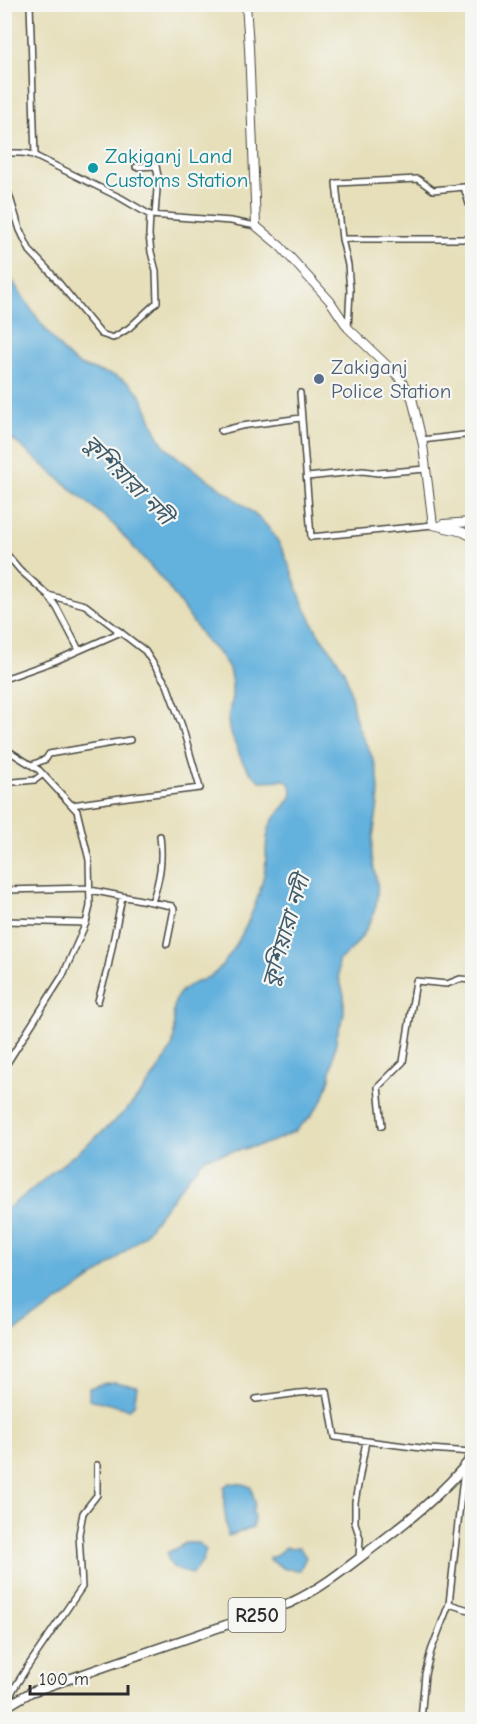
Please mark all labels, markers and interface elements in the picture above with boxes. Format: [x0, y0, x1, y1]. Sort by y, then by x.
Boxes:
place label: Zakiganj Land Customs Station [105, 144, 248, 192]
marker: Zakiganj Land Customs Station [86, 161, 100, 175]
place label: Zakiganj Police Station [331, 355, 451, 403]
marker: Zakiganj Police Station [312, 372, 326, 386]
water label: কুশিয়ারা নদী [78, 430, 181, 533]
water label: কুশিয়ারা নদী [257, 868, 317, 990]
road number: R250 [228, 1598, 286, 1632]
scale bar [30, 1658, 128, 1696]
text: 100 m [39, 1669, 89, 1690]

